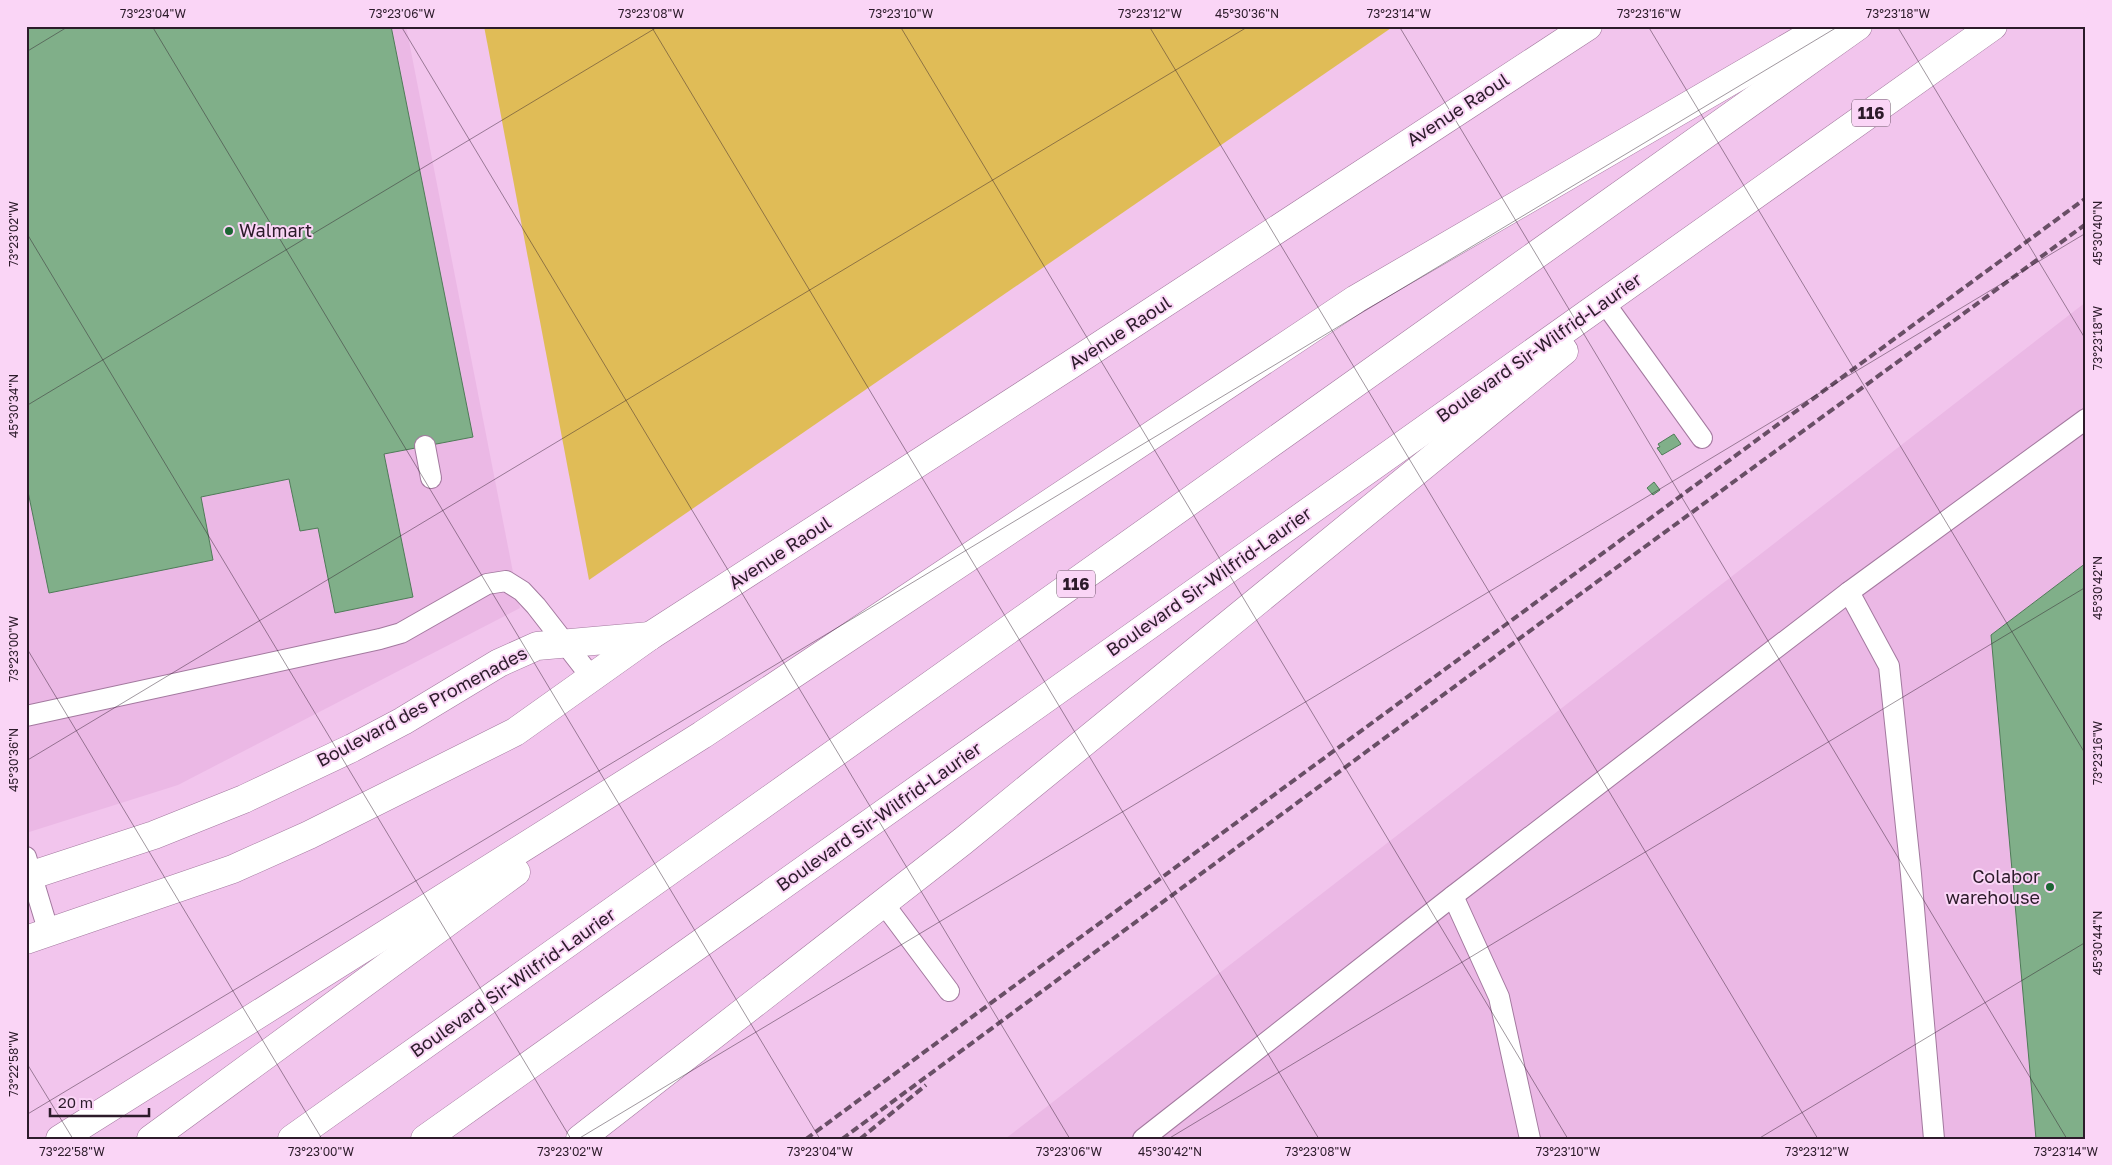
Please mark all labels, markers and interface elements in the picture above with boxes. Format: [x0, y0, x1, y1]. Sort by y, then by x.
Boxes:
text: 73°23'04"W [120, 6, 186, 21]
text: 73°23'06"W [369, 6, 435, 21]
text: 73°23'08"W [618, 6, 684, 21]
text: 73°23'10"W [869, 6, 934, 21]
text: 73°23'12"W [1118, 6, 1182, 21]
text: 45°30'36"N [1215, 6, 1279, 21]
text: 73°23'14"W [1367, 6, 1432, 21]
text: 73°23'16"W [1617, 6, 1682, 21]
text: 73°23'18"W [1866, 6, 1931, 21]
street label: Avenue Raoul [1402, 68, 1513, 150]
road number: 116 [1852, 100, 1890, 126]
text: 73°23'02"W [6, 201, 21, 267]
text: 45°30'40"N [2090, 201, 2105, 265]
place label: Walmart [239, 219, 312, 241]
marker: Walmart [223, 225, 235, 237]
street label: Boulevard Sir-Wilfrid-Laurier [1432, 268, 1645, 427]
street label: Avenue Raoul [1064, 291, 1175, 373]
text: 73°23'18"W [2090, 305, 2105, 370]
text: 45°30'34"N [6, 374, 21, 438]
street label: Boulevard Sir-Wilfrid-Laurier [1102, 502, 1315, 661]
street label: Avenue Raoul [724, 511, 835, 593]
text: 45°30'42"N [2090, 556, 2105, 620]
road number: 116 [1057, 570, 1095, 598]
text: 73°23'00"W [6, 616, 21, 682]
street label: Boulevard des Promenades [313, 641, 531, 771]
text: 73°23'16"W [2090, 720, 2105, 785]
text: 45°30'36"N [6, 728, 21, 792]
street label: Boulevard Sir-Wilfrid-Laurier [772, 737, 985, 896]
place label: Colabor warehouse [1946, 865, 2040, 908]
marker: Colabor warehouse [2044, 881, 2056, 893]
street label: Boulevard Sir-Wilfrid-Laurier [406, 903, 619, 1062]
text: 45°30'44"N [2090, 911, 2105, 975]
text: 73°22'58"W [6, 1031, 21, 1097]
scale bar [50, 1085, 149, 1117]
text: 20 m [58, 1093, 93, 1111]
text: 73°22'58"W [39, 1144, 105, 1159]
text: 73°23'00"W [288, 1144, 354, 1159]
text: 73°23'02"W [537, 1144, 603, 1159]
text: 73°23'04"W [787, 1144, 853, 1159]
text: 73°23'06"W [1036, 1144, 1102, 1159]
text: 45°30'42"N [1138, 1144, 1202, 1159]
text: 73°23'08"W [1285, 1144, 1351, 1159]
text: 73°23'10"W [1536, 1144, 1601, 1159]
text: 73°23'12"W [1785, 1144, 1849, 1159]
text: 73°23'14"W [2034, 1144, 2099, 1159]

